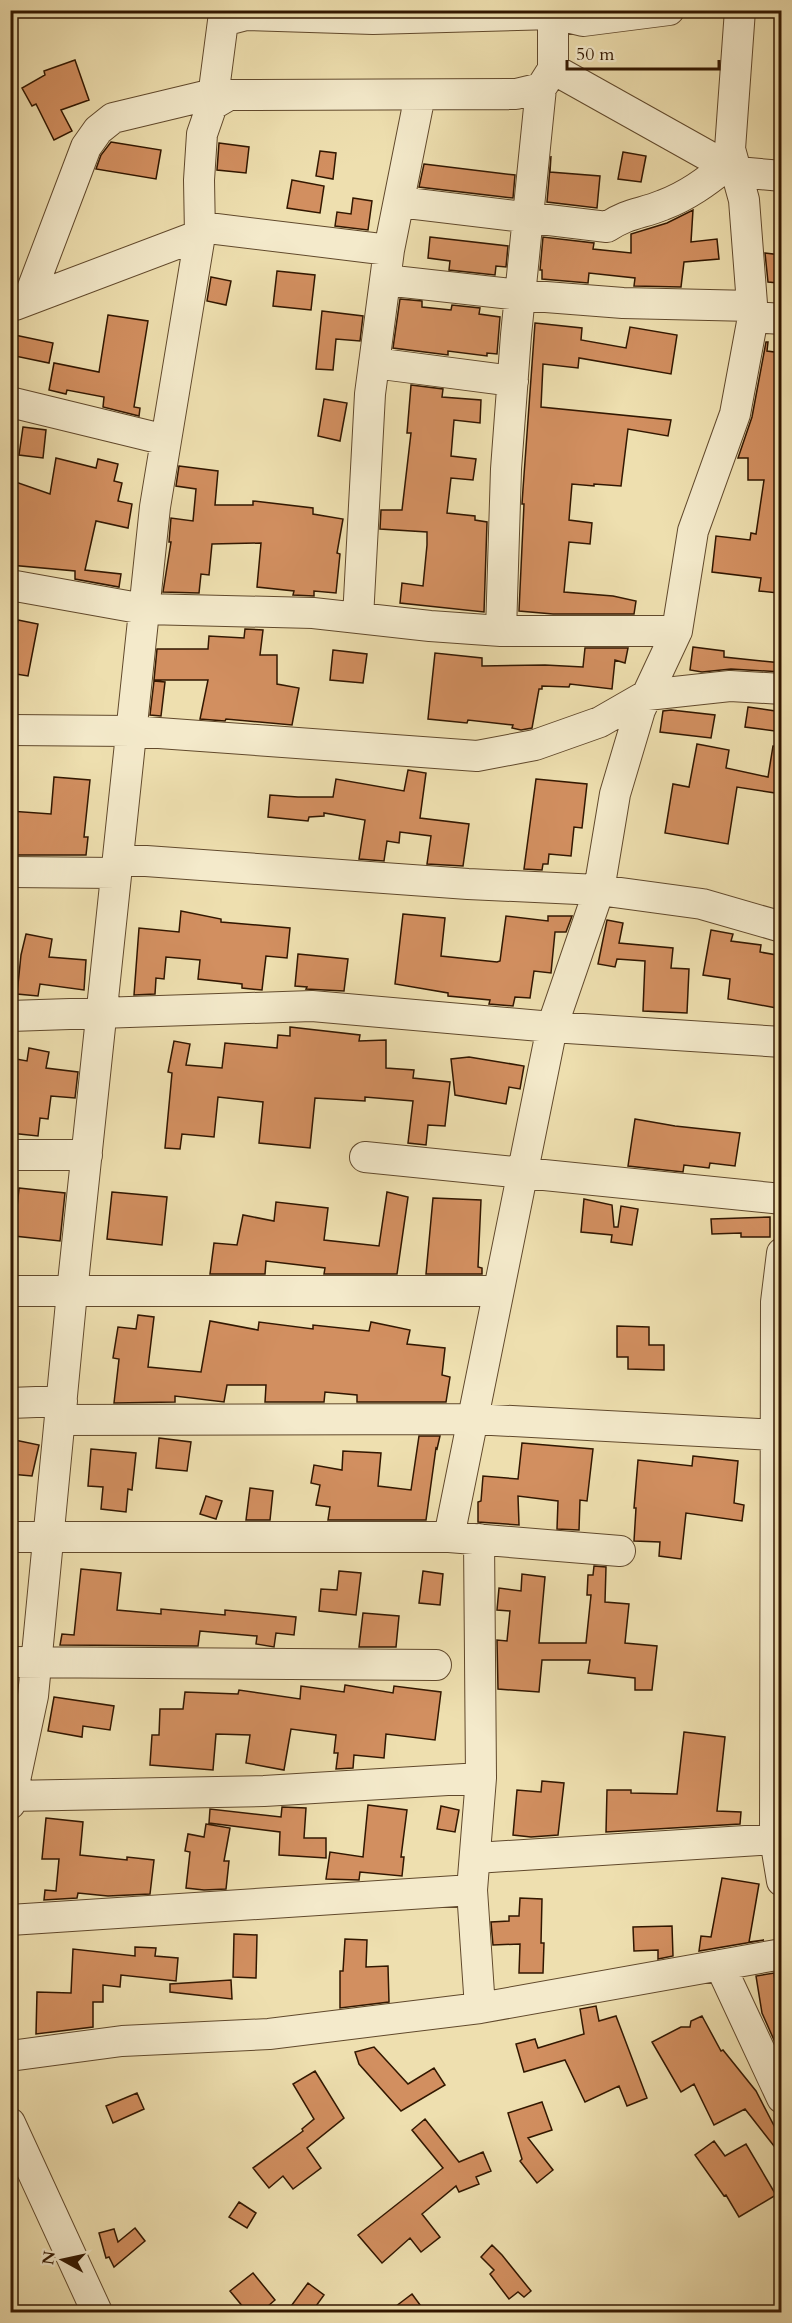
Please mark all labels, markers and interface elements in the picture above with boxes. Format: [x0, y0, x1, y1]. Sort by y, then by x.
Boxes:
scale bar [567, 33, 718, 71]
text: 50 m [576, 42, 615, 67]
north arrow [33, 2230, 93, 2290]
text: N [37, 2250, 61, 2266]

